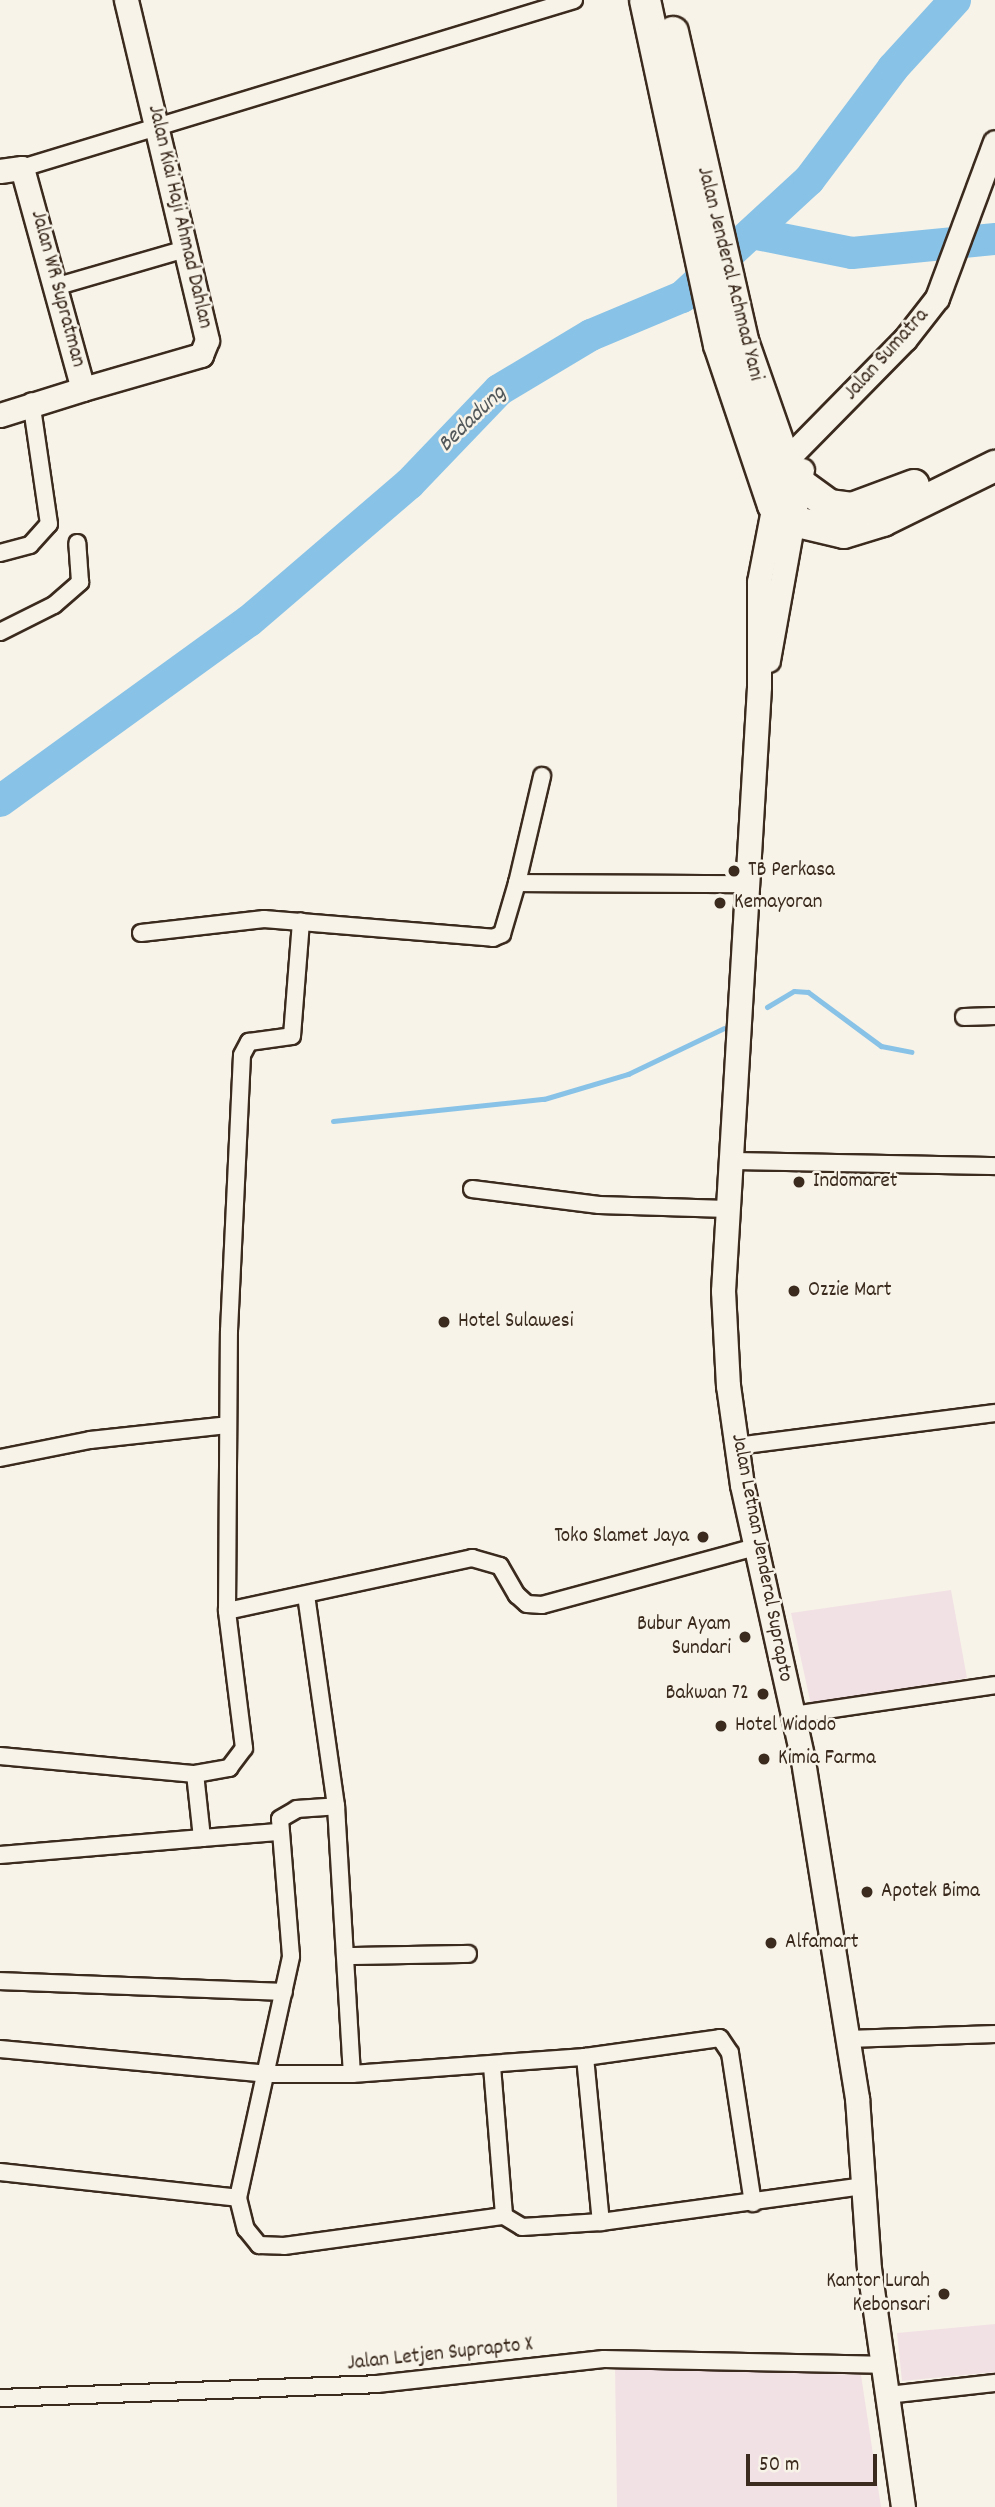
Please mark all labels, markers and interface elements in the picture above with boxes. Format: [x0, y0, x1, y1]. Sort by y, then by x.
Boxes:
street label: Jalan Kiai Haji Ahmad Dahlan [141, 103, 217, 331]
street label: Jalan Jenderal Achmad Yani [690, 164, 768, 384]
street label: Jalan WR Supratman [24, 208, 90, 370]
street label: Jalan Sumatra [839, 304, 935, 406]
water label: Bedadung [433, 381, 513, 459]
place label: TB Perkasa [748, 858, 835, 884]
marker: TB Perkasa [726, 863, 742, 879]
place label: Kemayoran [734, 890, 822, 916]
marker: Kemayoran [712, 895, 728, 911]
place label: Indomaret [813, 1169, 897, 1195]
marker: Indomaret [791, 1174, 807, 1190]
place label: Ozzie Mart [808, 1278, 892, 1304]
marker: Ozzie Mart [786, 1283, 802, 1299]
place label: Hotel Sulawesi [458, 1309, 573, 1335]
marker: Hotel Sulawesi [436, 1314, 452, 1330]
street label: Jalan Letnan Jenderal Suprapto [725, 1432, 797, 1684]
place label: Toko Slamet Jaya [554, 1524, 689, 1550]
marker: Toko Slamet Jaya [695, 1529, 711, 1545]
place label: Bubur Ayam Sundari [637, 1612, 731, 1662]
marker: Bubur Ayam Sundari [737, 1629, 753, 1645]
place label: Bakwan 72 [665, 1681, 749, 1707]
marker: Bakwan 72 [755, 1686, 771, 1702]
place label: Hotel Widodo [735, 1713, 836, 1739]
marker: Hotel Widodo [713, 1718, 729, 1734]
place label: Kimia Farma [778, 1746, 876, 1772]
marker: Kimia Farma [756, 1751, 772, 1767]
place label: Apotek Bima [881, 1879, 980, 1905]
marker: Apotek Bima [859, 1884, 875, 1900]
place label: Alfamart [785, 1930, 859, 1956]
marker: Alfamart [763, 1935, 779, 1951]
place label: Kantor Lurah Kebonsari [826, 2269, 930, 2319]
marker: Kantor Lurah Kebonsari [936, 2286, 952, 2302]
street label: Jalan Letjen Suprapto X [346, 2333, 534, 2377]
scale bar [750, 2440, 881, 2484]
text: 50 m [759, 2451, 799, 2481]

